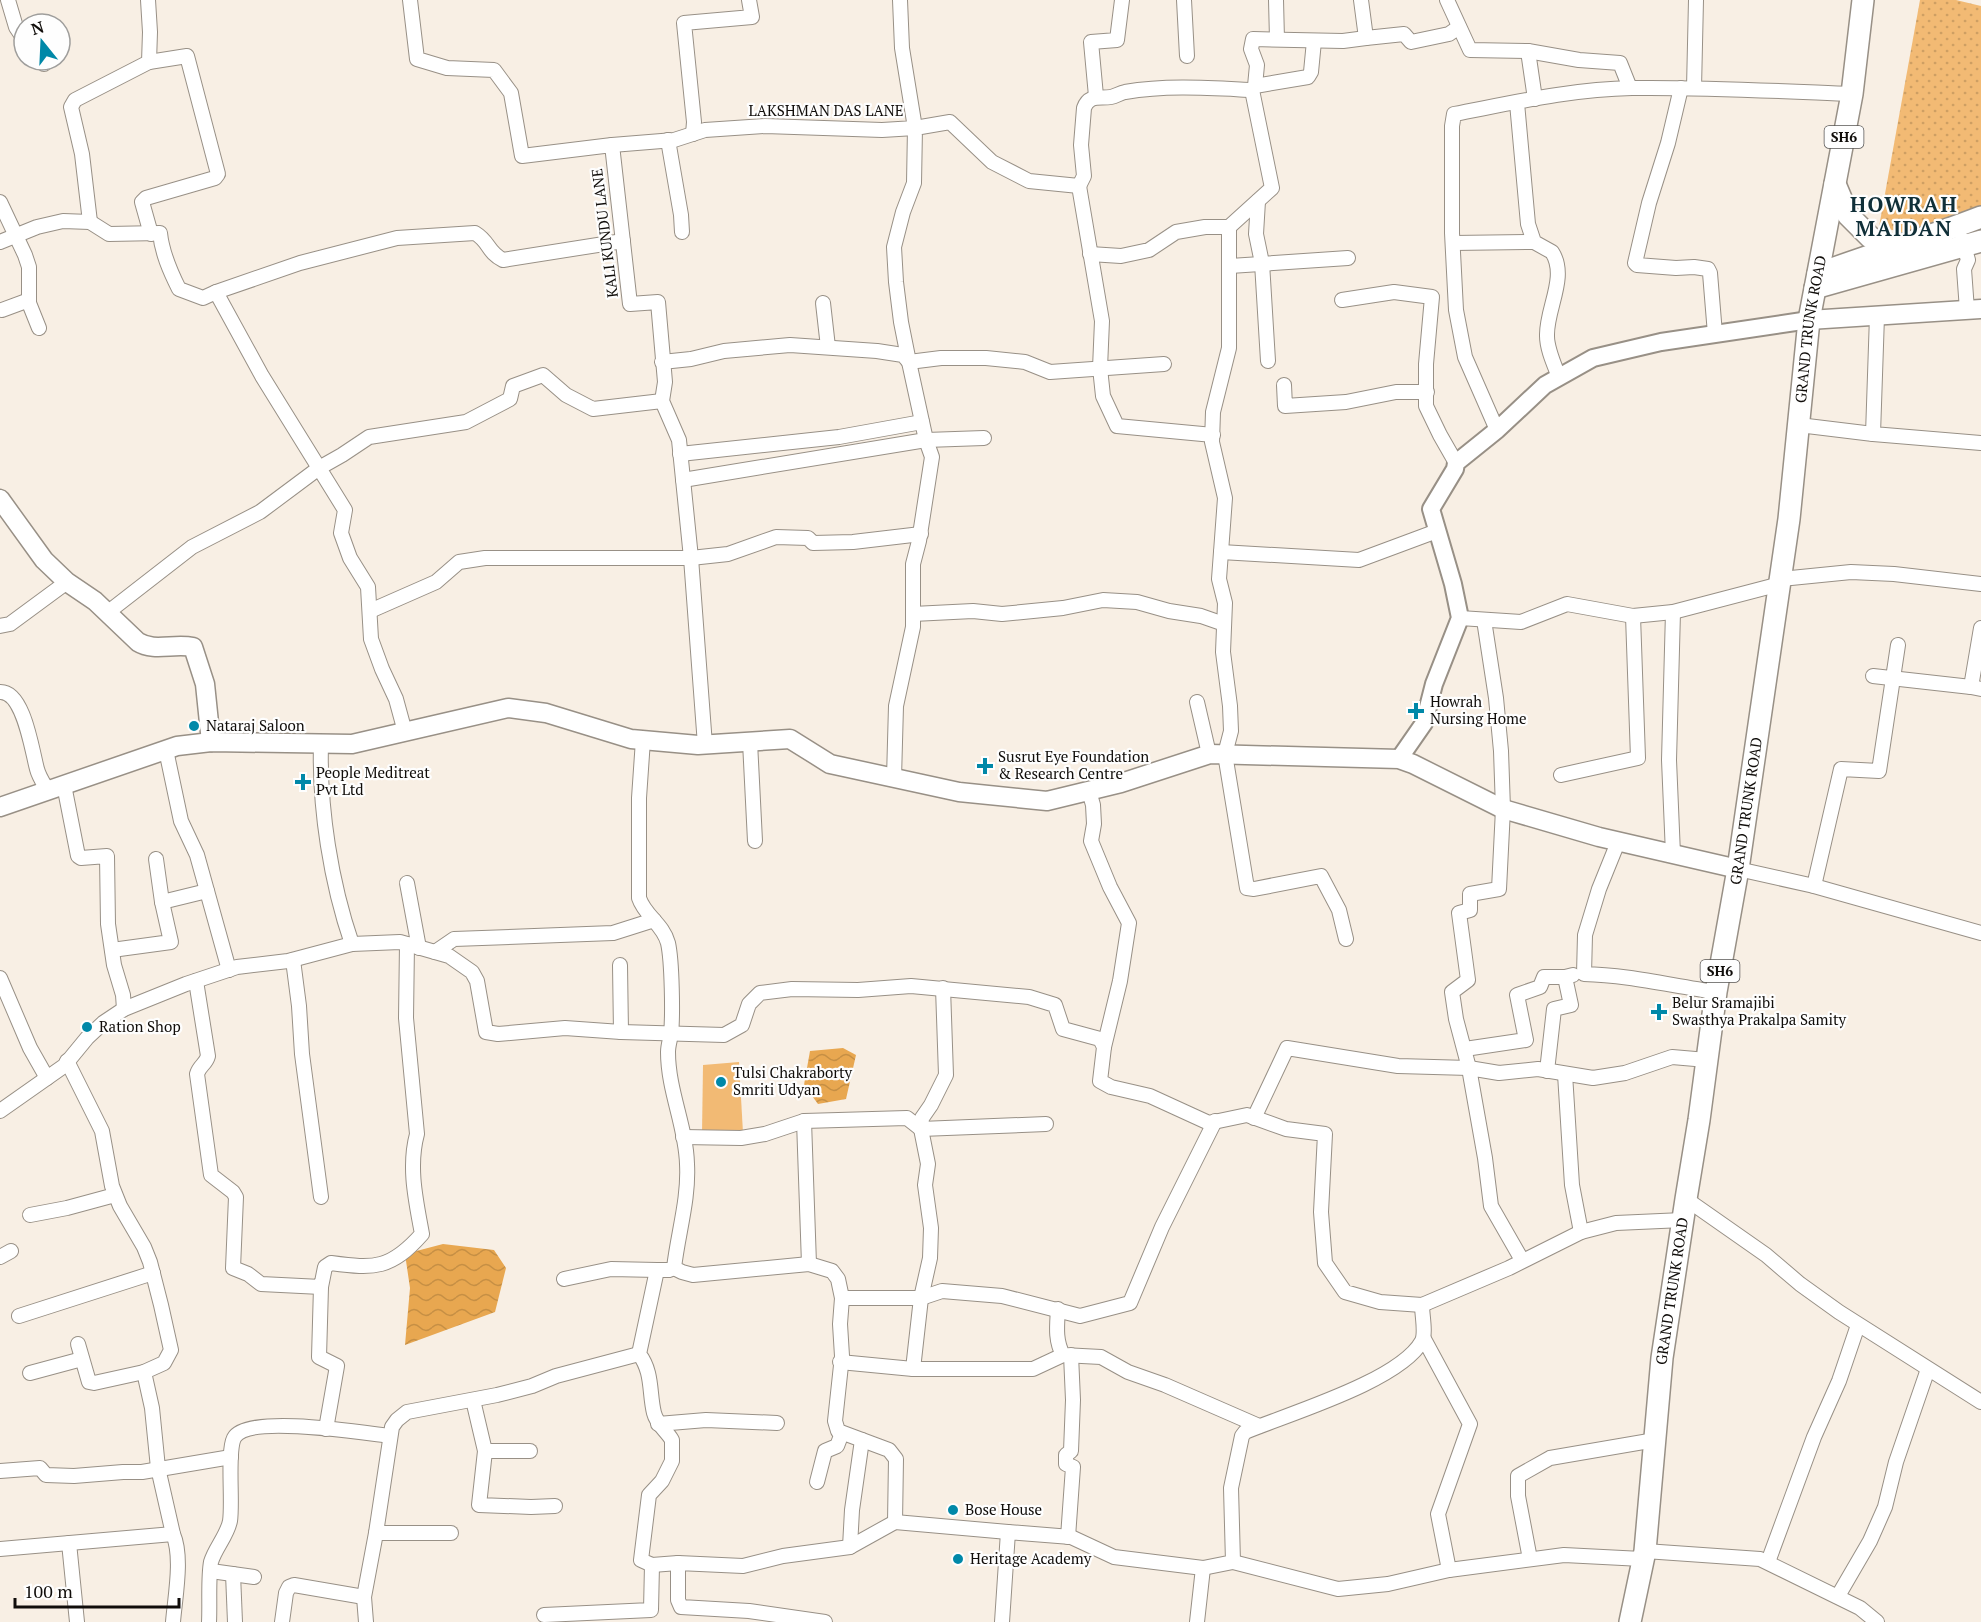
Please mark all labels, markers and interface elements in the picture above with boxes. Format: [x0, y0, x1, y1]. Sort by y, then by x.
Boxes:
north arrow [12, 12, 72, 72]
text: N [28, 15, 47, 40]
street label: LAKSHMAN DAS LANE [749, 100, 903, 120]
road number: SH6 [1824, 126, 1864, 148]
street label: KALI KUNDU LANE [586, 167, 622, 299]
district label: HOWRAH MAIDAN [1850, 190, 1958, 242]
street label: GRAND TRUNK ROAD [1790, 254, 1830, 404]
place label: Howrah Nursing Home [1430, 691, 1527, 728]
marker: Howrah Nursing Home [1407, 702, 1425, 720]
place label: Nataraj Saloon [206, 715, 305, 735]
marker: Nataraj Saloon [187, 719, 201, 733]
street label: GRAND TRUNK ROAD [1724, 736, 1766, 886]
place label: Susrut Eye Foundation & Research Centre [998, 746, 1149, 783]
marker: Susrut Eye Foundation & Research Centre [976, 757, 994, 775]
place label: People Meditreat Pvt Ltd [316, 762, 430, 799]
marker: People Meditreat Pvt Ltd [294, 773, 312, 791]
road number: SH6 [1700, 960, 1740, 982]
place label: Belur Sramajibi Swasthya Prakalpa Samity [1672, 992, 1847, 1029]
marker: Belur Sramajibi Swasthya Prakalpa Samity [1650, 1003, 1668, 1021]
place label: Ration Shop [99, 1016, 181, 1036]
marker: Ration Shop [80, 1020, 94, 1034]
place label: Tulsi Chakraborty Smriti Udyan [733, 1062, 853, 1099]
marker: Tulsi Chakraborty Smriti Udyan [714, 1075, 728, 1089]
street label: GRAND TRUNK ROAD [1650, 1216, 1692, 1366]
place label: Bose House [965, 1499, 1042, 1519]
marker: Bose House [946, 1503, 960, 1517]
place label: Heritage Academy [970, 1548, 1092, 1568]
marker: Heritage Academy [951, 1552, 965, 1566]
scale bar [15, 1571, 178, 1609]
text: 100 m [24, 1579, 73, 1603]

